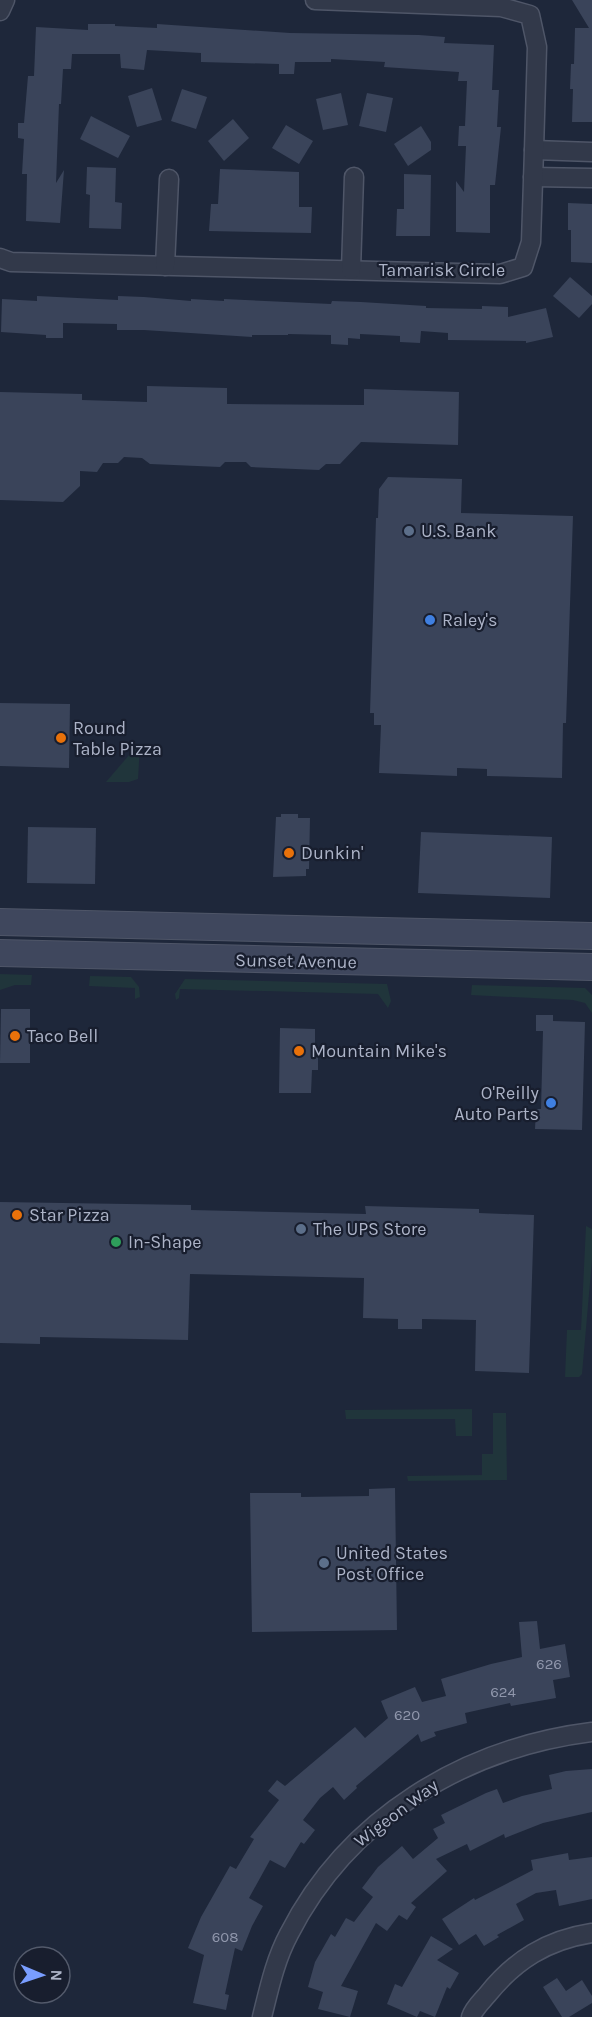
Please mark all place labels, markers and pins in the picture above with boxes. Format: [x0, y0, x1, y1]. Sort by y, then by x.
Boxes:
place label: U.S. Bank [421, 520, 496, 542]
marker: U.S. Bank [402, 524, 416, 538]
place label: Raley's [442, 609, 498, 631]
marker: Raley's [423, 613, 437, 627]
place label: Round Table Pizza [73, 717, 162, 760]
marker: Round Table Pizza [54, 731, 68, 745]
place label: Dunkin' [301, 842, 363, 864]
marker: Dunkin' [282, 846, 296, 860]
place label: Taco Bell [27, 1025, 98, 1047]
marker: Taco Bell [8, 1029, 22, 1043]
place label: Mountain Mike's [311, 1040, 447, 1062]
marker: Mountain Mike's [292, 1044, 306, 1058]
place label: O'Reilly Auto Parts [454, 1082, 540, 1125]
marker: O'Reilly Auto Parts [544, 1096, 558, 1110]
place label: Star Pizza [29, 1204, 110, 1226]
marker: Star Pizza [10, 1208, 24, 1222]
place label: The UPS Store [313, 1218, 427, 1240]
marker: The UPS Store [294, 1222, 308, 1236]
place label: In-Shape [128, 1231, 202, 1253]
marker: In-Shape [109, 1235, 123, 1249]
place label: United States Post Office [336, 1542, 448, 1585]
marker: United States Post Office [317, 1556, 331, 1570]

